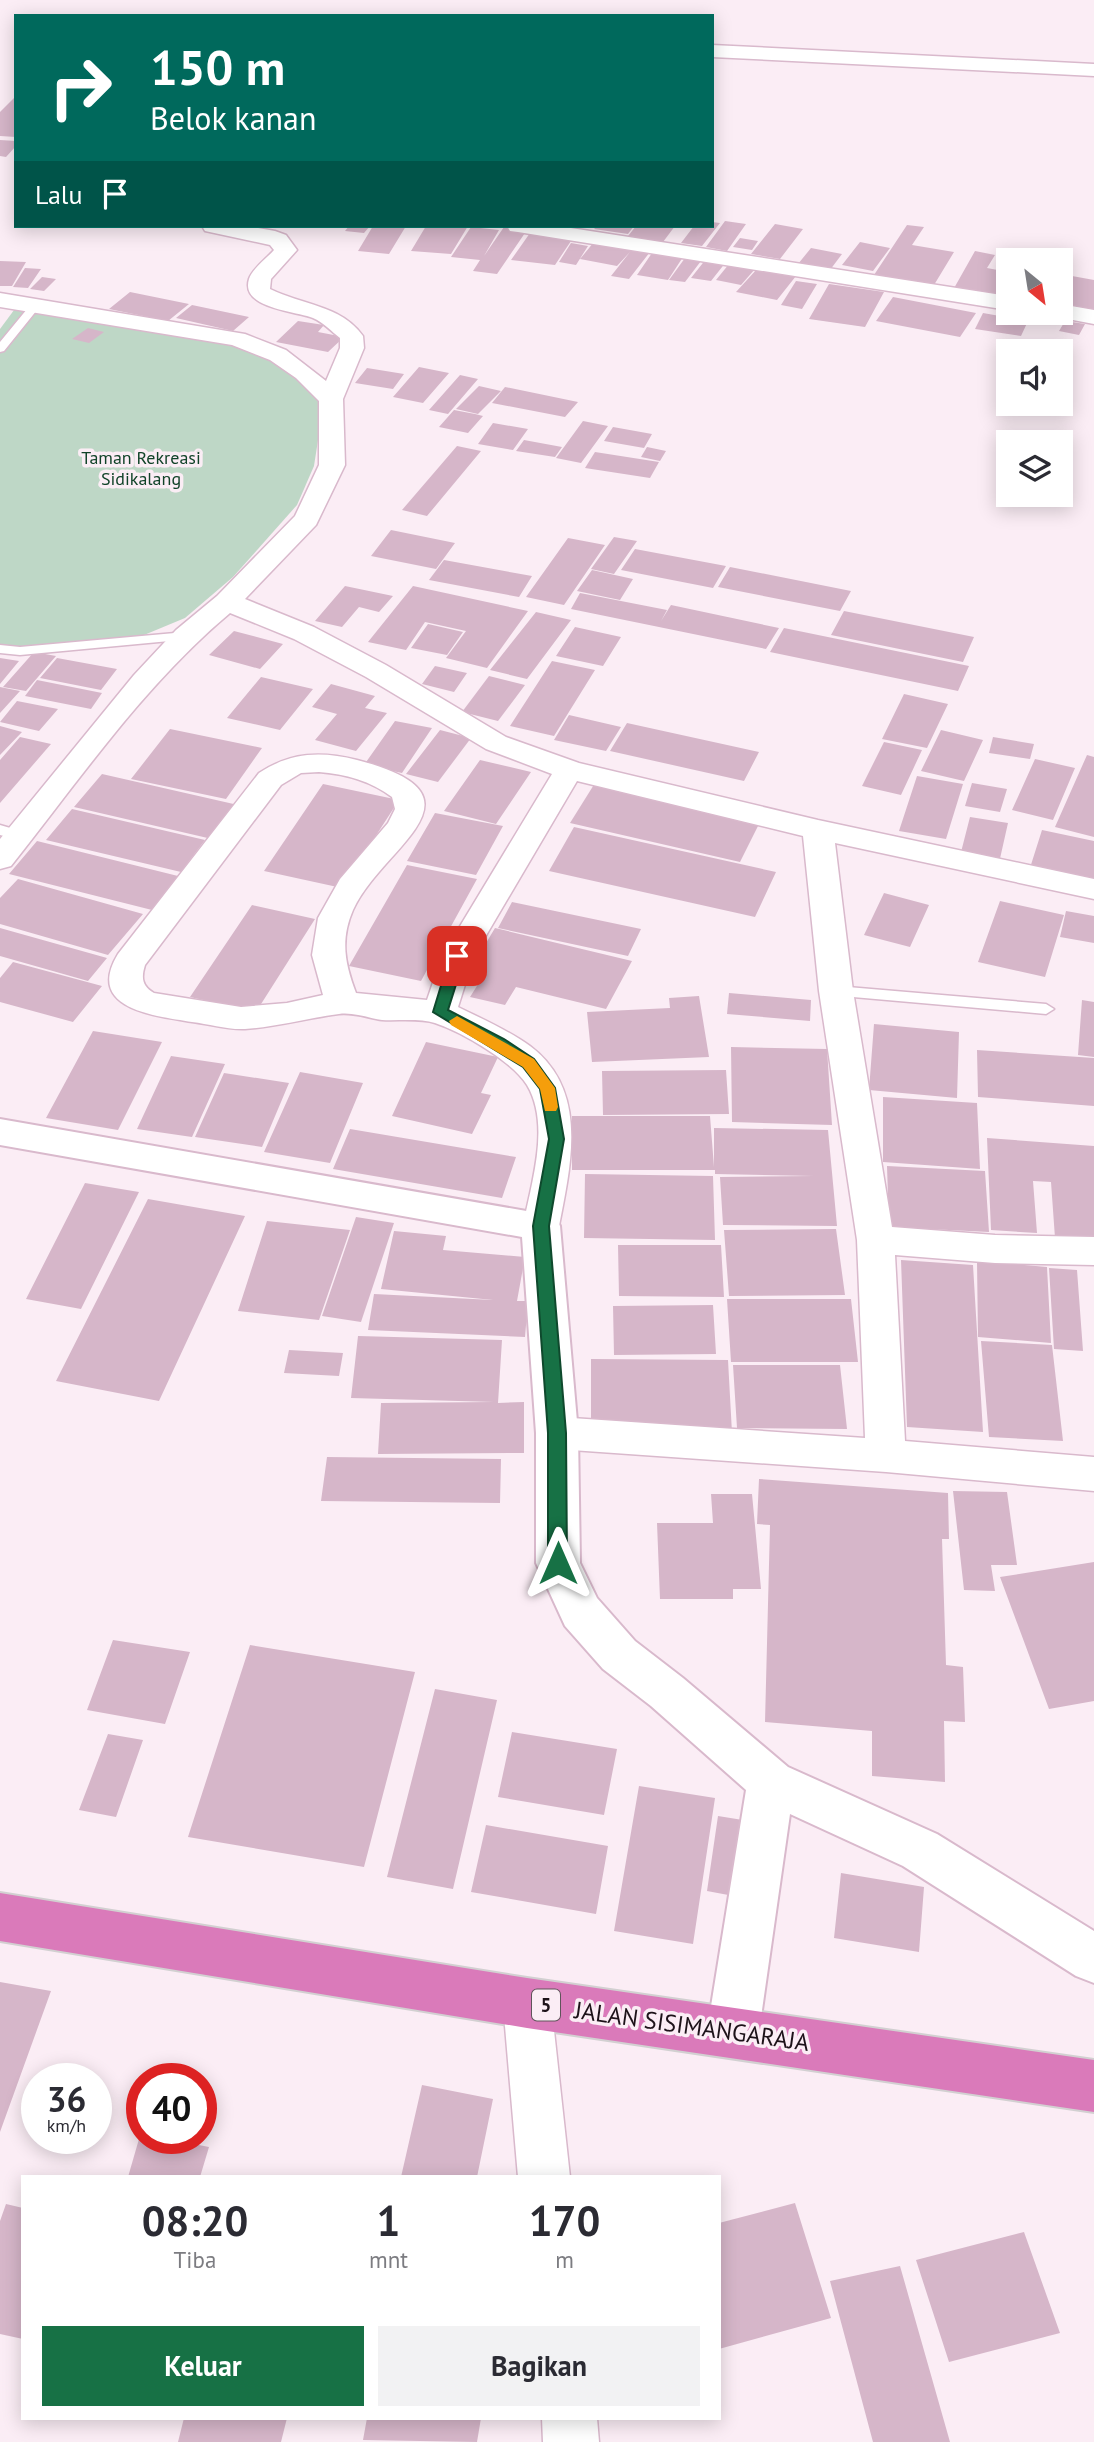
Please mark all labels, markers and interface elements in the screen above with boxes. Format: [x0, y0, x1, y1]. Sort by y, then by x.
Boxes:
text: 150 m [150, 35, 285, 99]
icon: right [35, 42, 126, 133]
text: Belok kanan [150, 97, 316, 139]
icon: arrive [96, 175, 134, 213]
text: Lalu [35, 178, 82, 211]
north arrow [996, 248, 1073, 326]
map controls [996, 248, 1073, 507]
button: sound [996, 339, 1073, 416]
button: layers [996, 430, 1073, 507]
park label: Taman Rekreasi Sidikalang [81, 446, 201, 490]
pin [427, 926, 487, 986]
icon: arrive [438, 937, 476, 975]
position arrow [521, 1526, 595, 1600]
road number: 5 [532, 1990, 560, 2021]
street label: JALAN SISIMANGARAJA [572, 1994, 811, 2058]
speed limit sign: 40 [126, 2063, 217, 2154]
text: 36 [47, 2076, 86, 2122]
text: km/h [47, 2114, 86, 2137]
text: 08:20 [142, 2193, 248, 2248]
text: 1 [377, 2193, 400, 2248]
text: 170 [529, 2193, 600, 2248]
text: Tiba [174, 2245, 216, 2274]
text: mnt [369, 2245, 408, 2274]
text: m [555, 2245, 574, 2274]
button: Keluar [42, 2326, 364, 2406]
button: Bagikan [378, 2326, 700, 2406]

